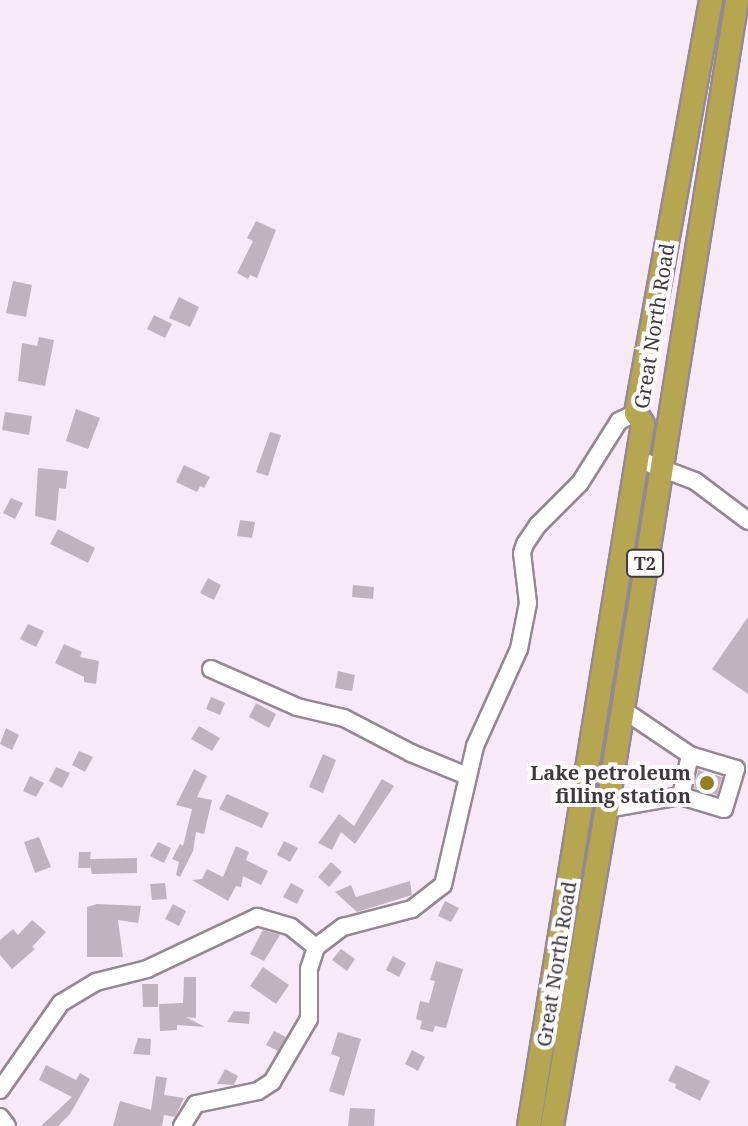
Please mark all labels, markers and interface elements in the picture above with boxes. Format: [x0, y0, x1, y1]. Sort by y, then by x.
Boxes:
street label: Great North Road [629, 242, 679, 410]
road number: T2 [625, 549, 665, 577]
place label: Lake petroleum filling station [530, 760, 691, 807]
marker: Lake petroleum filling station [698, 774, 716, 792]
street label: Great North Road [531, 880, 581, 1048]

